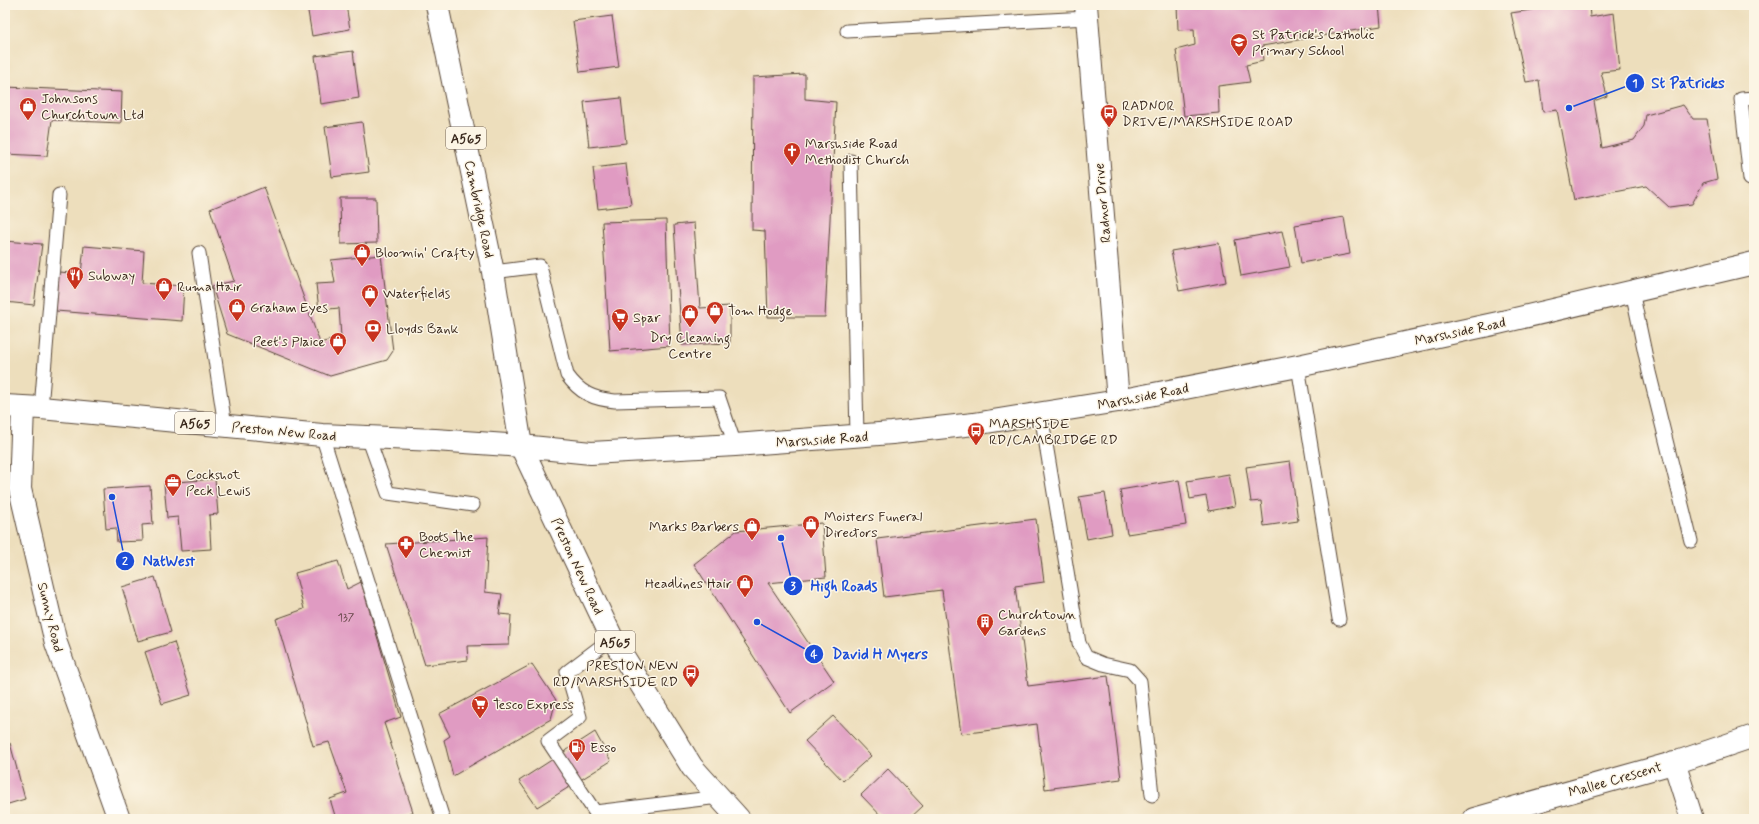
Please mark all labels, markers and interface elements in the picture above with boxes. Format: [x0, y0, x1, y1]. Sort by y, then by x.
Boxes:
place label: St Patrick's Catholic Primary School [1252, 26, 1375, 60]
school or university icon: St Patrick's Catholic Primary School [1229, 32, 1249, 57]
callout: St Patricks [1625, 70, 1731, 97]
text: St Patricks [1651, 74, 1725, 94]
text: 1 [1632, 76, 1638, 92]
place label: Johnsons Churchtown Ltd [41, 90, 144, 124]
shop icon: Johnsons Churchtown Ltd [18, 96, 38, 121]
place label: RADNOR DRIVE/MARSHSIDE ROAD [1122, 97, 1293, 131]
bus stop icon: RADNOR DRIVE/MARSHSIDE ROAD [1099, 103, 1119, 128]
road number: A565 [446, 127, 486, 149]
place label: Marshside Road Methodist Church [805, 135, 910, 169]
church icon: Marshside Road Methodist Church [782, 141, 802, 166]
street label: Cambridge Road [459, 159, 498, 260]
street label: Radnor Drive [1091, 162, 1115, 244]
shop icon: Bloomin' Crafty [352, 242, 372, 267]
place label: Bloomin' Crafty [375, 244, 475, 262]
restaurant icon: Subway [65, 265, 85, 290]
place label: Subway [88, 267, 135, 285]
shop icon: Ruma Hair [154, 276, 174, 301]
place label: Ruma Hair [177, 278, 242, 296]
shop icon: Waterfields [360, 283, 380, 308]
place label: Waterfields [383, 285, 451, 303]
shop icon: Graham Eyes [227, 297, 247, 322]
place label: Graham Eyes [250, 299, 328, 317]
shop icon: Tom Hodge [705, 300, 725, 325]
place label: Tom Hodge [728, 302, 793, 322]
shop icon: Dry Cleaning Centre [680, 303, 700, 328]
supermarket icon: Spar [610, 307, 630, 332]
place label: Spar [633, 309, 661, 327]
street label: Marshside Road [1413, 314, 1507, 350]
bank icon: Lloyds Bank [363, 318, 383, 343]
place label: Lloyds Bank [386, 320, 458, 338]
place label: Dry Cleaning Centre [650, 329, 730, 363]
shop icon: Peet's Plaice [328, 331, 348, 356]
place label: Peet's Plaice [253, 333, 325, 351]
street label: Marshside Road [1096, 379, 1190, 415]
road number: A565 [175, 412, 215, 434]
place label: MARSHSIDE RD/CAMBRIDGE RD [989, 415, 1118, 449]
street label: Preston New Road [231, 418, 337, 446]
bus stop icon: MARSHSIDE RD/CAMBRIDGE RD [966, 421, 986, 446]
street label: Marshside Road [775, 428, 869, 452]
place label: Cockshot Peck Lewis [186, 466, 251, 500]
office icon: Cockshot Peck Lewis [163, 472, 183, 497]
place label: Moisters Funeral Directors [824, 508, 922, 542]
shop icon: Moisters Funeral Directors [801, 514, 821, 539]
street label: Preston New Road [547, 515, 607, 618]
shop icon: Marks Barbers [742, 516, 762, 541]
place label: Marks Barbers [649, 518, 739, 536]
place label: Boots The Chemist [419, 528, 474, 562]
pharmacy icon: Boots The Chemist [396, 534, 416, 559]
callout: NatWest [115, 547, 203, 574]
text: NatWest [143, 552, 196, 572]
text: 2 [122, 554, 128, 570]
callout: High Roads [783, 572, 886, 599]
shop icon: Headlines Hair [735, 573, 755, 598]
place label: Headlines Hair [645, 575, 732, 593]
text: High Roads [811, 577, 878, 599]
text: 3 [790, 579, 796, 595]
street label: Sunny Road [33, 581, 67, 654]
place label: Churchtown Gardens [998, 606, 1076, 640]
house number: 137 [337, 610, 355, 626]
building icon: Churchtown Gardens [975, 612, 995, 637]
road number: A565 [595, 631, 635, 653]
callout: David H Myers [804, 641, 936, 668]
text: David H Myers [832, 645, 928, 665]
text: 4 [811, 647, 818, 663]
place label: PRESTON NEW RD/MARSHSIDE RD [553, 657, 678, 691]
bus stop icon: PRESTON NEW RD/MARSHSIDE RD [681, 663, 701, 688]
supermarket icon: Tesco Express [470, 694, 490, 719]
place label: Tesco Express [493, 696, 574, 714]
fuel station icon: Esso [567, 737, 587, 762]
place label: Esso [590, 739, 617, 757]
street label: Mallee Crescent [1566, 758, 1664, 802]

